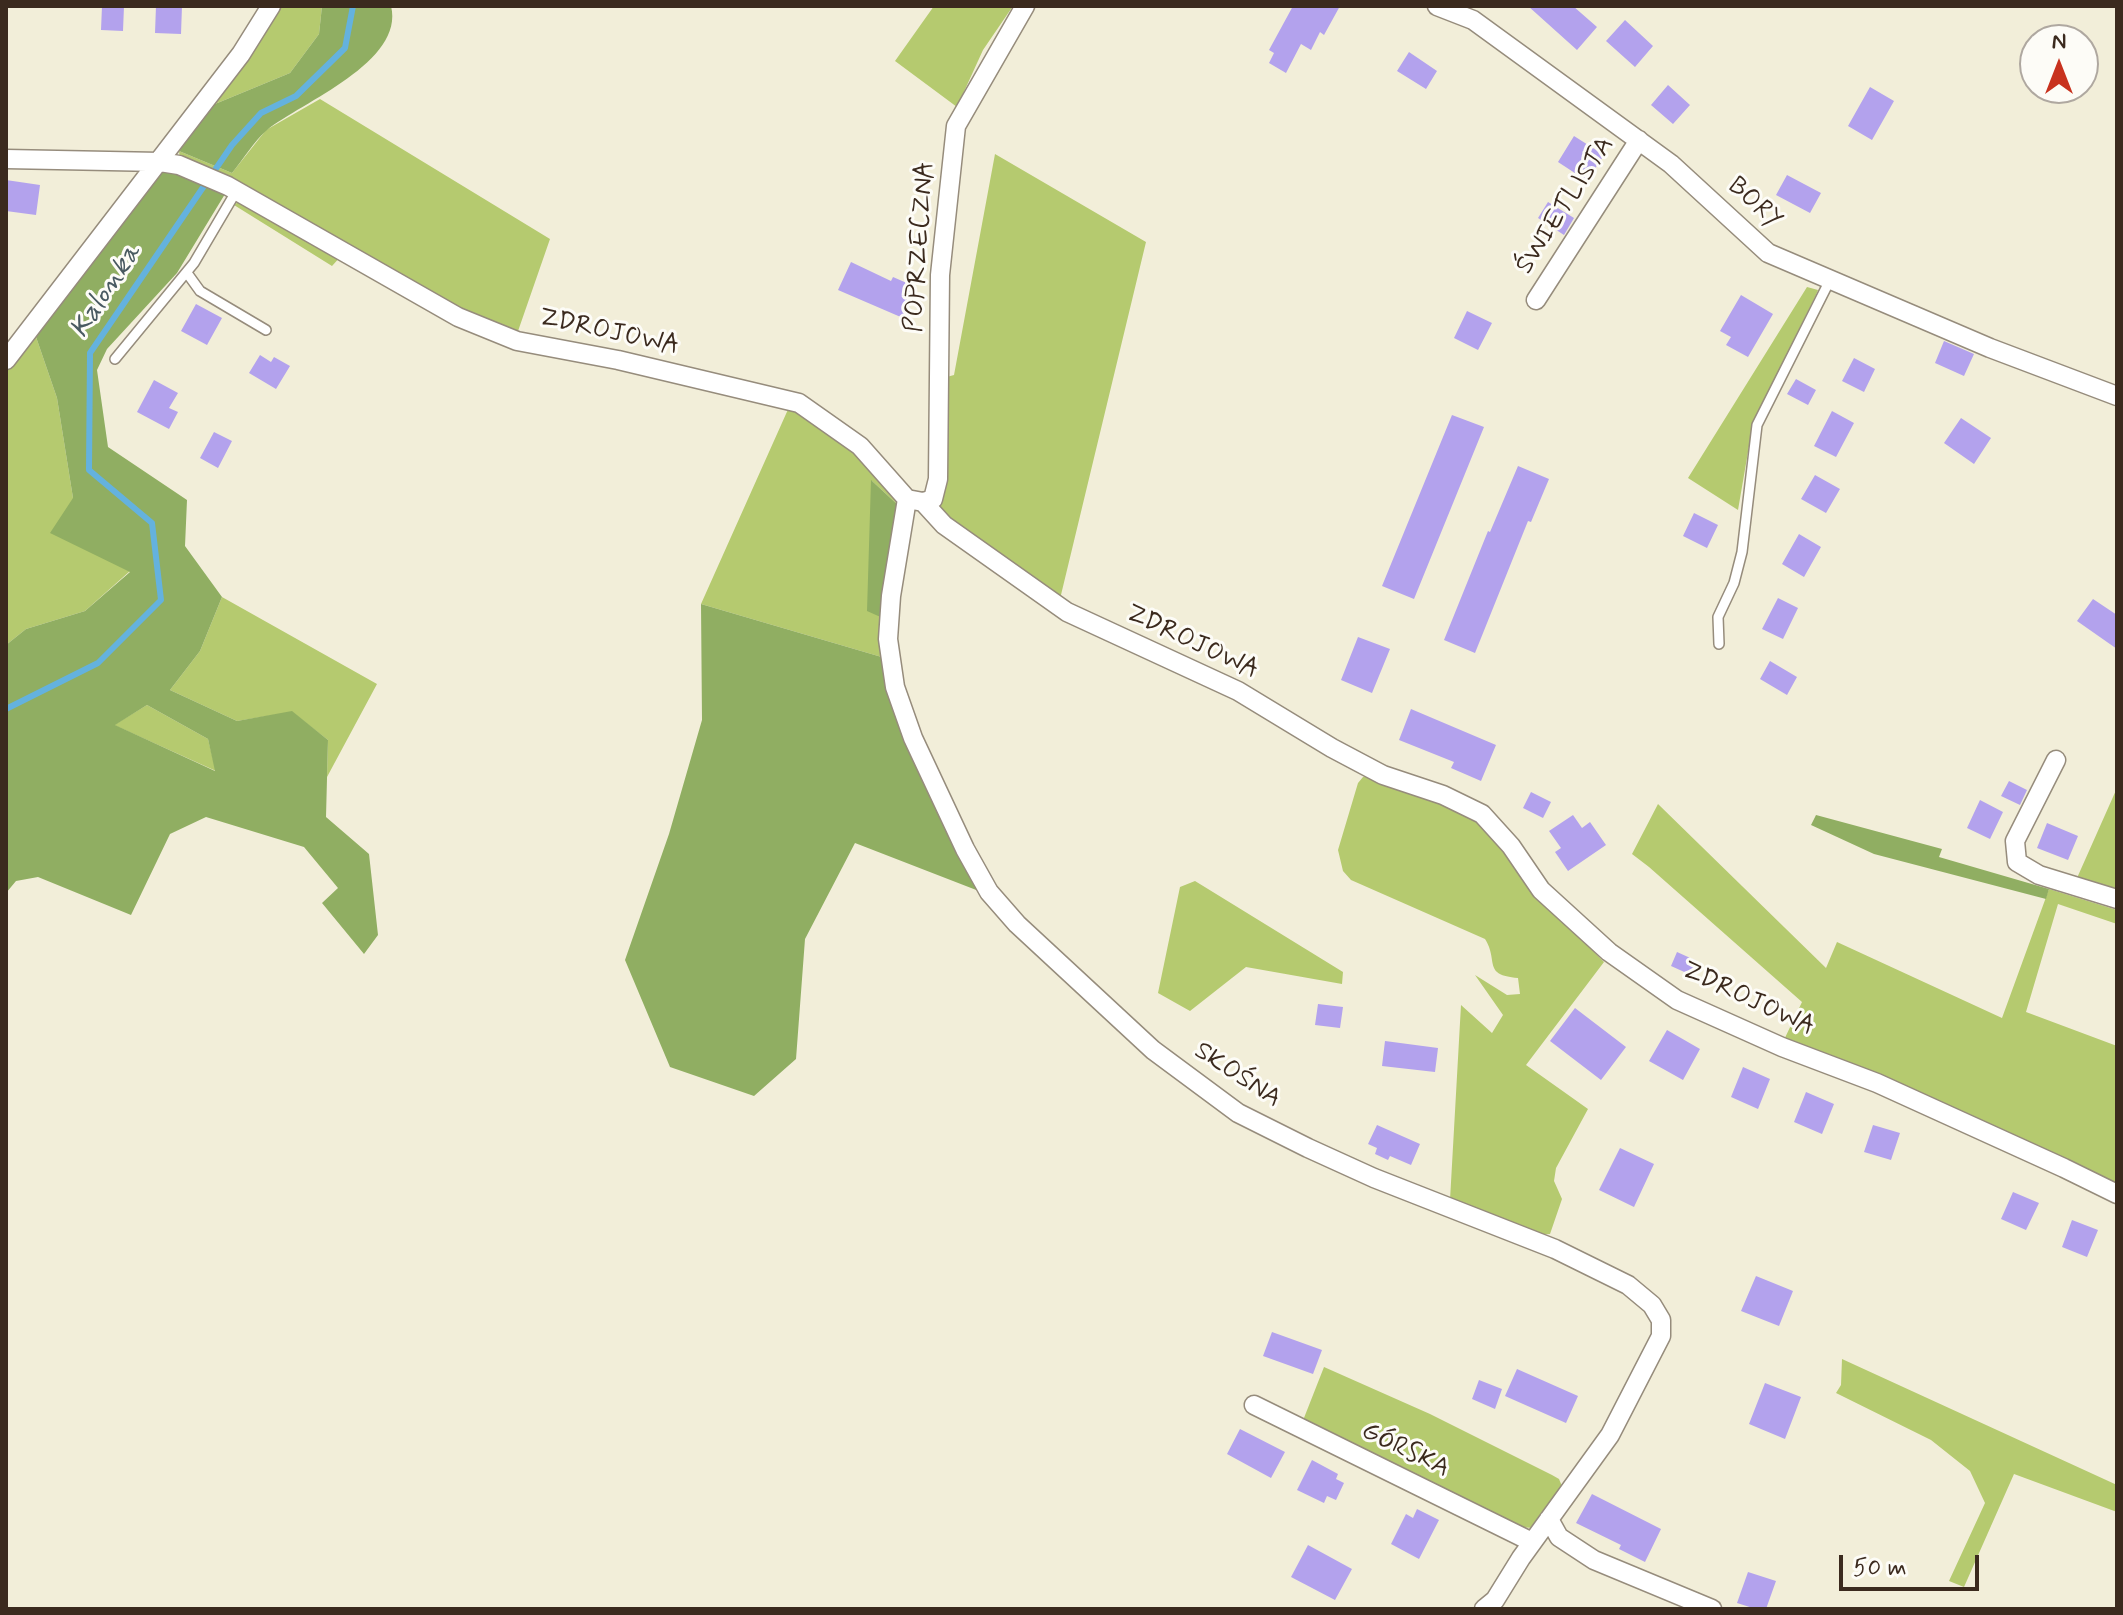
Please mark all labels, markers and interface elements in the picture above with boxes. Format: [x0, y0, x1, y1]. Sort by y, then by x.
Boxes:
north arrow [2019, 24, 2099, 104]
text: N [2052, 28, 2066, 56]
street label: ŚWIETLISTA [1510, 131, 1622, 281]
street label: POPRZECZNA [899, 160, 943, 334]
street label: BORY [1720, 171, 1788, 237]
water label: Kalonka [64, 239, 150, 345]
street label: ZDROJOWA [536, 303, 682, 363]
street label: ZDROJOWA [1121, 599, 1263, 687]
street label: ZDROJOWA [1677, 956, 1819, 1044]
street label: SKOŚNA [1188, 1036, 1286, 1116]
street label: GÓRSKA [1356, 1416, 1454, 1486]
scale bar [1843, 1539, 1983, 1589]
text: 50 m [1853, 1553, 1907, 1584]

